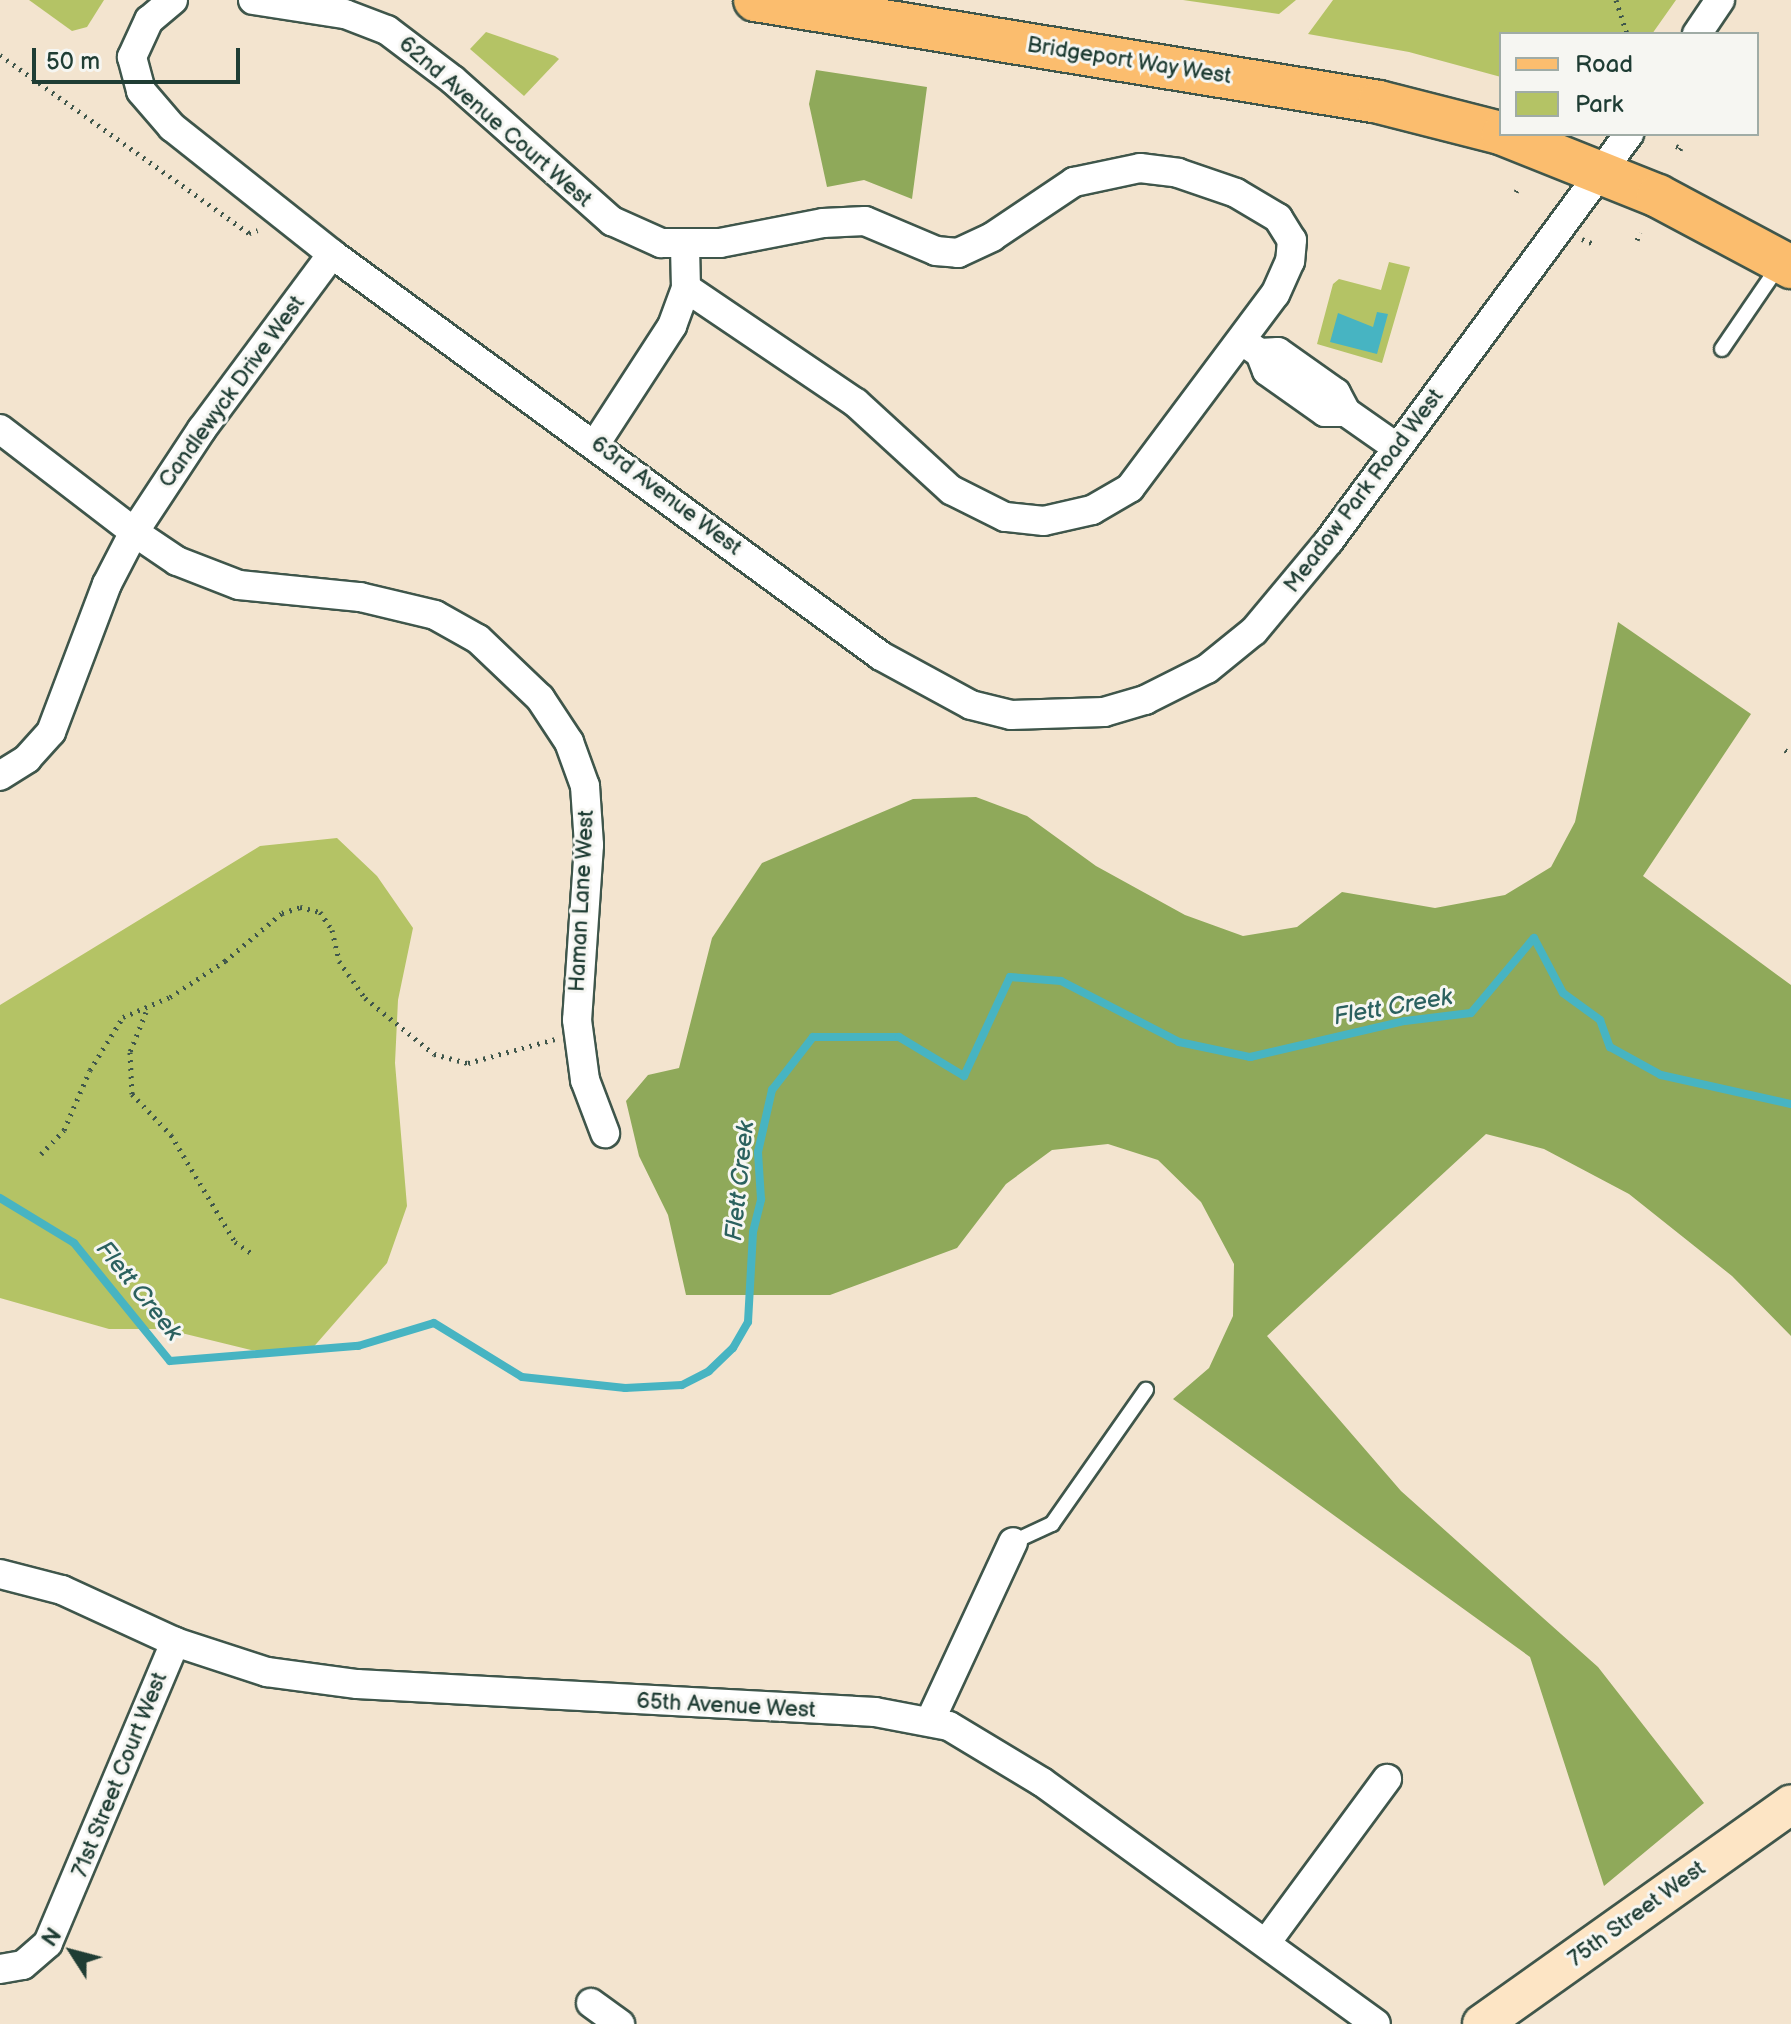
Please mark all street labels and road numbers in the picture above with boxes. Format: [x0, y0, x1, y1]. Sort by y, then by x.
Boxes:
street label: 62nd Avenue Court West [393, 31, 597, 213]
street label: Bridgeport Way West [1024, 32, 1234, 90]
street label: Candlewyck Drive West [153, 291, 311, 493]
street label: Meadow Park Road West [1279, 384, 1449, 598]
street label: 63rd Avenue West [585, 431, 747, 561]
street label: Haman Lane West [564, 809, 600, 993]
street label: 71st Street Court West [67, 1668, 173, 1882]
street label: 65th Avenue West [635, 1688, 817, 1724]
street label: 75th Street West [1563, 1855, 1711, 1973]

